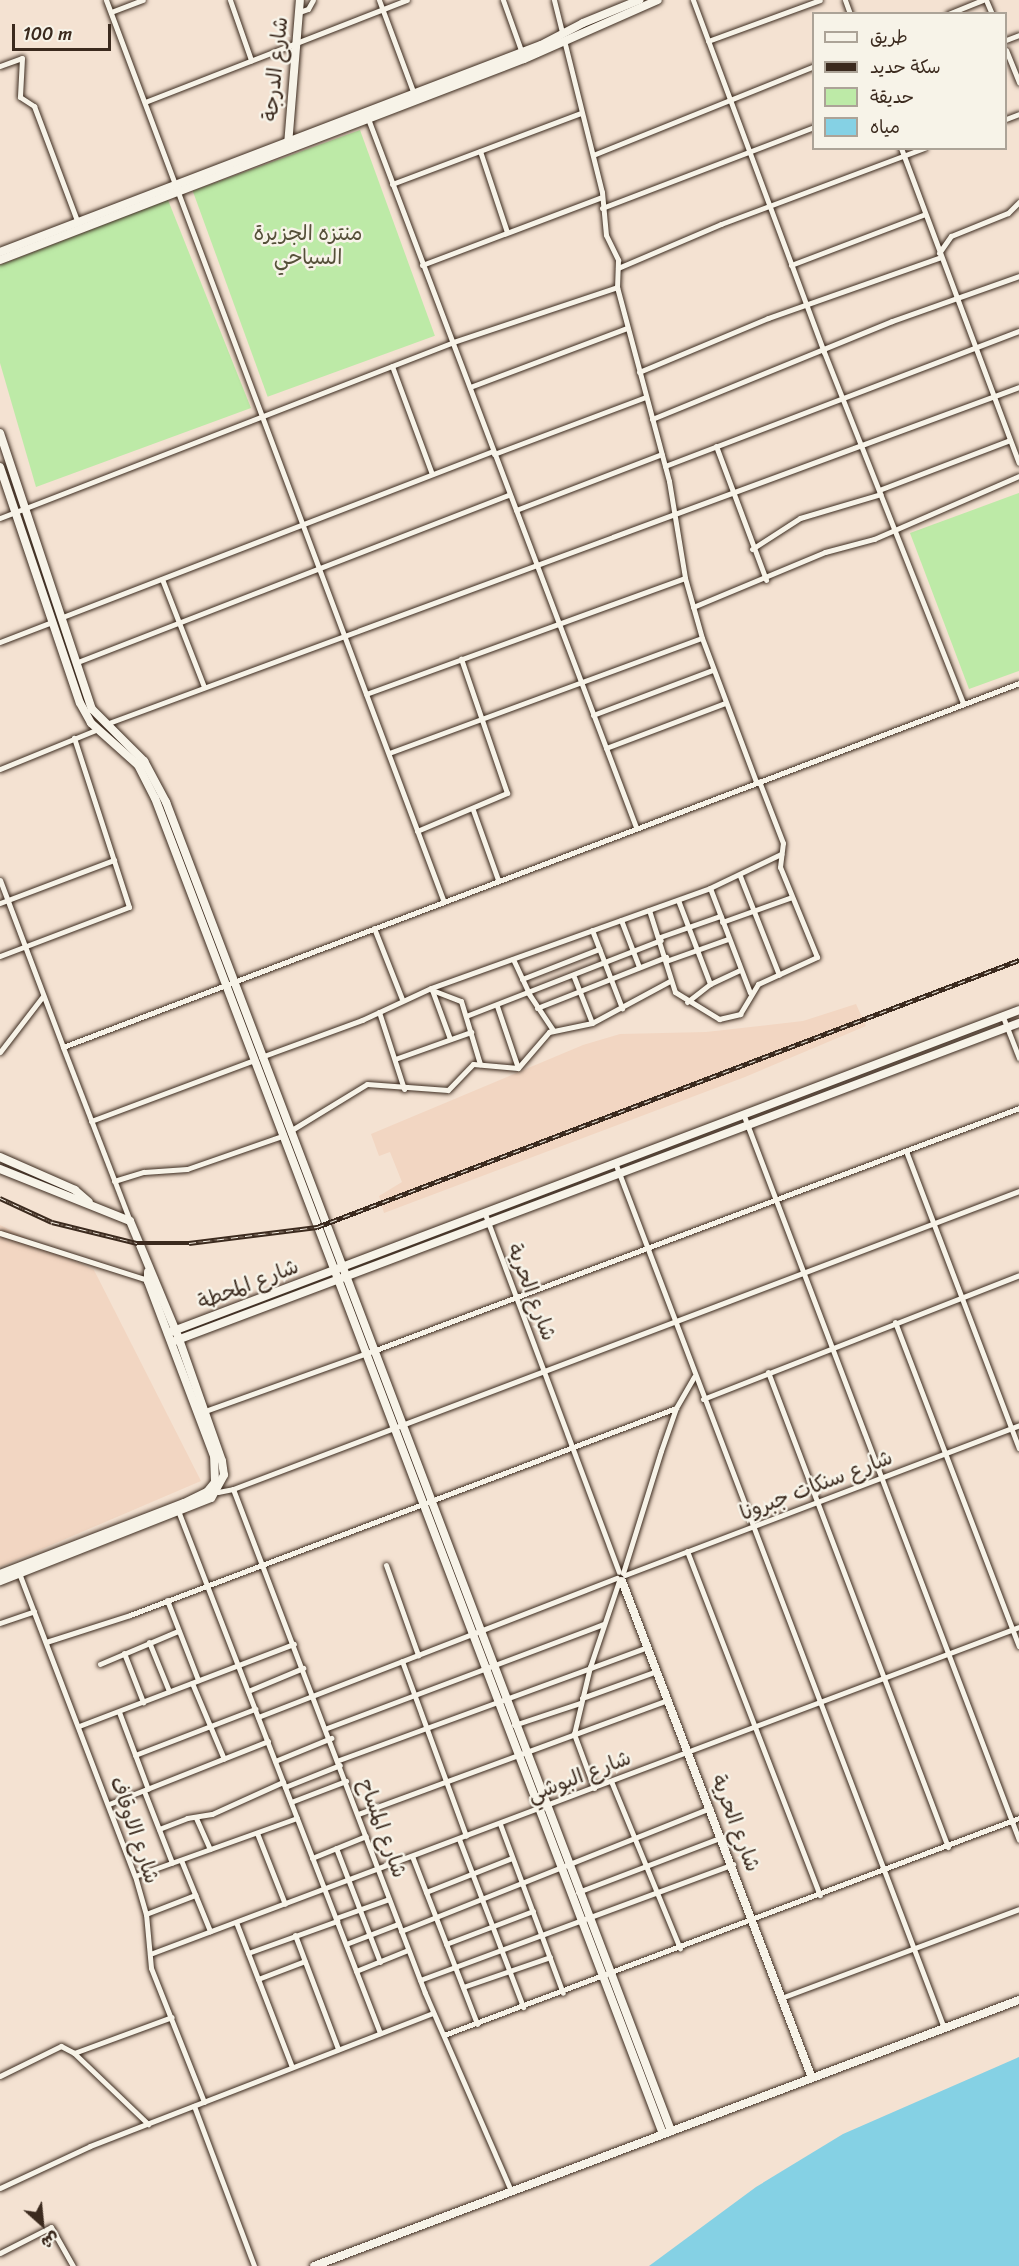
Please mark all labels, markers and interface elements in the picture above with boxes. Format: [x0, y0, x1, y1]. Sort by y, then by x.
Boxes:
scale bar [15, 12, 114, 50]
legend [812, 12, 1007, 150]
street label: شارع الدرجة [257, 16, 293, 122]
text: 100 m [23, 18, 72, 50]
text: طريق [870, 21, 908, 53]
text: سكة حديد [870, 51, 941, 83]
text: حديقة [870, 81, 914, 113]
text: مياه [870, 111, 900, 143]
park label: منتزه الجزيرة السياحي [254, 220, 362, 270]
street label: شارع الحرية [502, 1240, 562, 1344]
street label: شارع المحطة [194, 1253, 302, 1315]
street label: شارع سنكات جبرونا [736, 1444, 896, 1526]
street label: شارع البوشي [524, 1745, 634, 1807]
street label: شارع الحرية [706, 1771, 766, 1875]
street label: شارع الاوقاف [105, 1773, 165, 1887]
street label: شارع المساح [353, 1775, 413, 1881]
north arrow [12, 2194, 72, 2254]
text: ش [36, 2224, 65, 2257]

